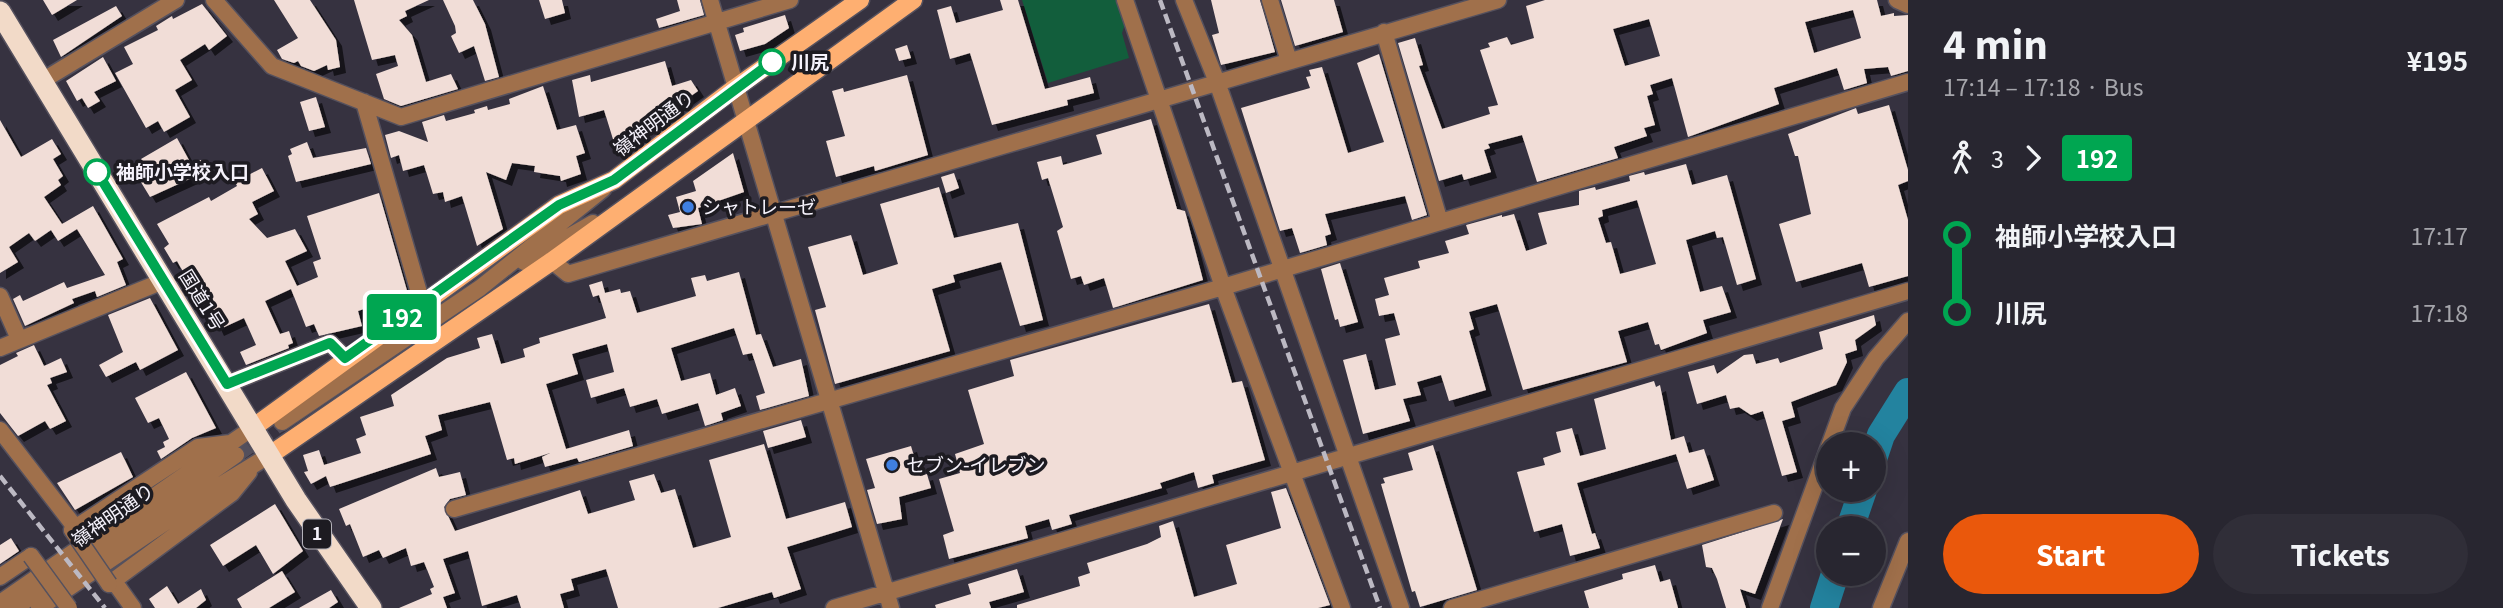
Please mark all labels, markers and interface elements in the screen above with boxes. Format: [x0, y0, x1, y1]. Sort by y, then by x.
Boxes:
text: 4 min [1943, 15, 2048, 70]
text: ¥195 [2407, 41, 2468, 78]
place label: 川尻 [791, 47, 829, 74]
marker: 川尻 [759, 49, 785, 75]
text: 17:14 – 17:18 · Bus [1943, 69, 2144, 103]
street label: 嶺神明通り [607, 82, 699, 161]
icon: walk [1943, 139, 1981, 177]
icon: forward [2014, 139, 2052, 177]
text: 192 [2076, 140, 2118, 175]
text: 3 [1991, 141, 2004, 175]
place label: 袖師小学校入口 [116, 157, 249, 184]
marker: 袖師小学校入口 [84, 159, 110, 185]
place label: シャトレーゼ [702, 192, 816, 219]
marker: シャトレーゼ [680, 199, 696, 215]
text: 袖師小学校入口 [1995, 216, 2177, 253]
text: 17:17 [2411, 218, 2468, 252]
street label: 国道1号 [174, 263, 233, 335]
text: 川尻 [1995, 293, 2047, 330]
line badge: 192 [362, 294, 442, 340]
text: 17:18 [2411, 295, 2468, 329]
text: 192 [381, 299, 423, 334]
map controls [1816, 432, 1886, 586]
button: + [1816, 432, 1886, 502]
place label: セブン-イレブン [906, 450, 1046, 477]
marker: セブン-イレブン [884, 457, 900, 473]
street label: 嶺神明通り [65, 475, 159, 552]
button: Start [1943, 514, 2199, 594]
button: Tickets [2213, 514, 2468, 594]
button: − [1816, 516, 1886, 586]
road number: 1 [303, 520, 331, 548]

